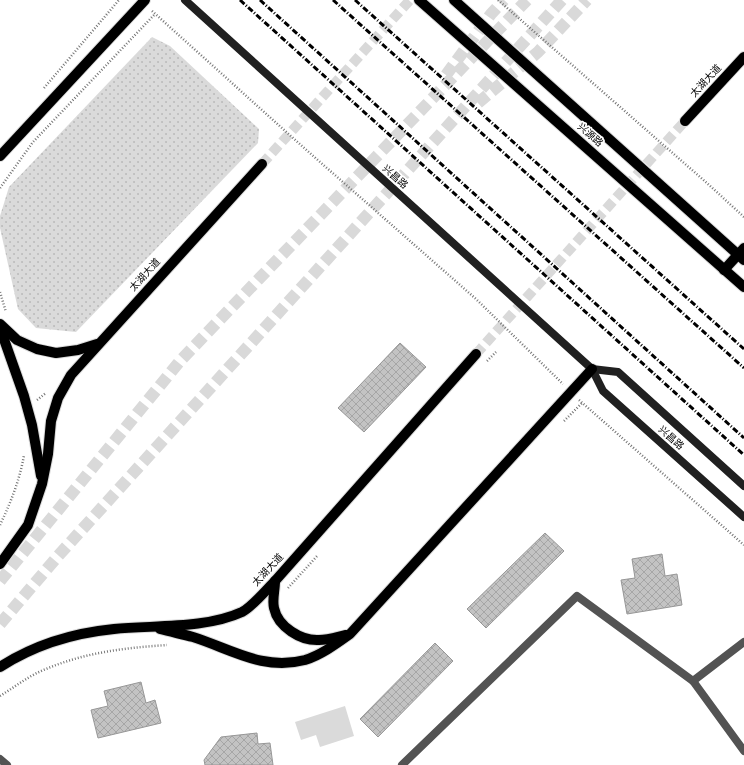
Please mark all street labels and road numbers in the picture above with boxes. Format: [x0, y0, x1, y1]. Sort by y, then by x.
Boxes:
street label: 太湖大道 [688, 62, 724, 100]
street label: 兴源路 [575, 121, 605, 149]
street label: 兴昌路 [380, 163, 410, 191]
street label: 太湖大道 [127, 256, 163, 294]
street label: 兴昌路 [656, 424, 686, 452]
street label: 太湖大道 [250, 551, 286, 589]

